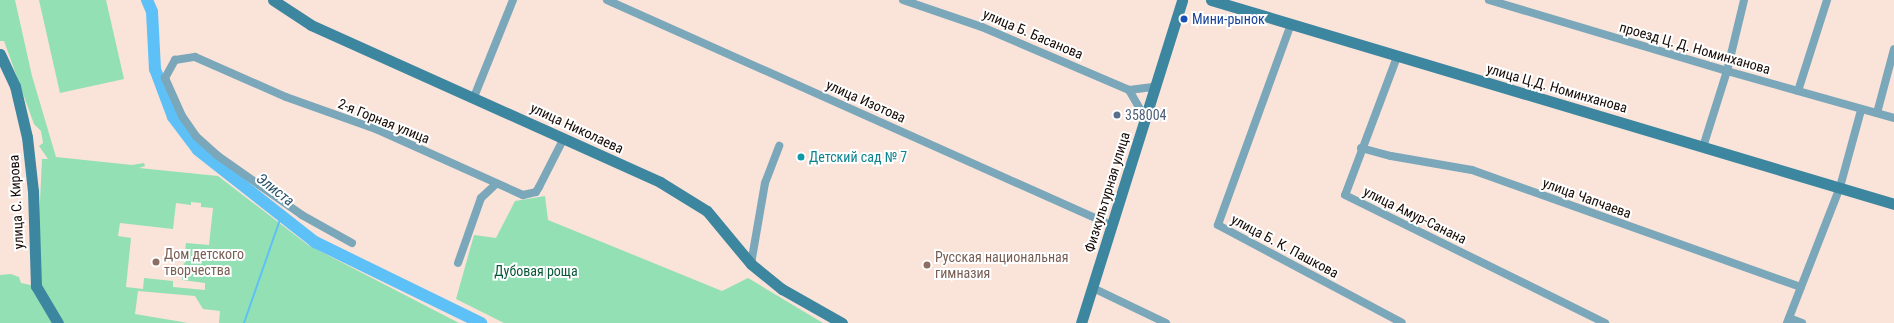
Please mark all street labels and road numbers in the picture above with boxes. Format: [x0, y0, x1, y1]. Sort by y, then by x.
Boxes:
street label: улица Б. Басанова [980, 5, 1086, 63]
street label: проезд Ц. Д. Номинханова [1618, 18, 1772, 78]
street label: улица Ц.Д. Номинханова [1485, 60, 1629, 116]
street label: улица Изотова [824, 76, 908, 126]
street label: 2-я Горная улица [336, 95, 432, 147]
street label: улица Николаева [528, 99, 626, 157]
street label: Физкультурная улица [1081, 130, 1133, 254]
street label: улица С. Кирова [5, 154, 27, 250]
street label: улица Чапчаева [1540, 174, 1634, 222]
street label: улица Амур-Санана [1361, 183, 1469, 247]
street label: улица Б. К. Пашкова [1228, 211, 1342, 281]

